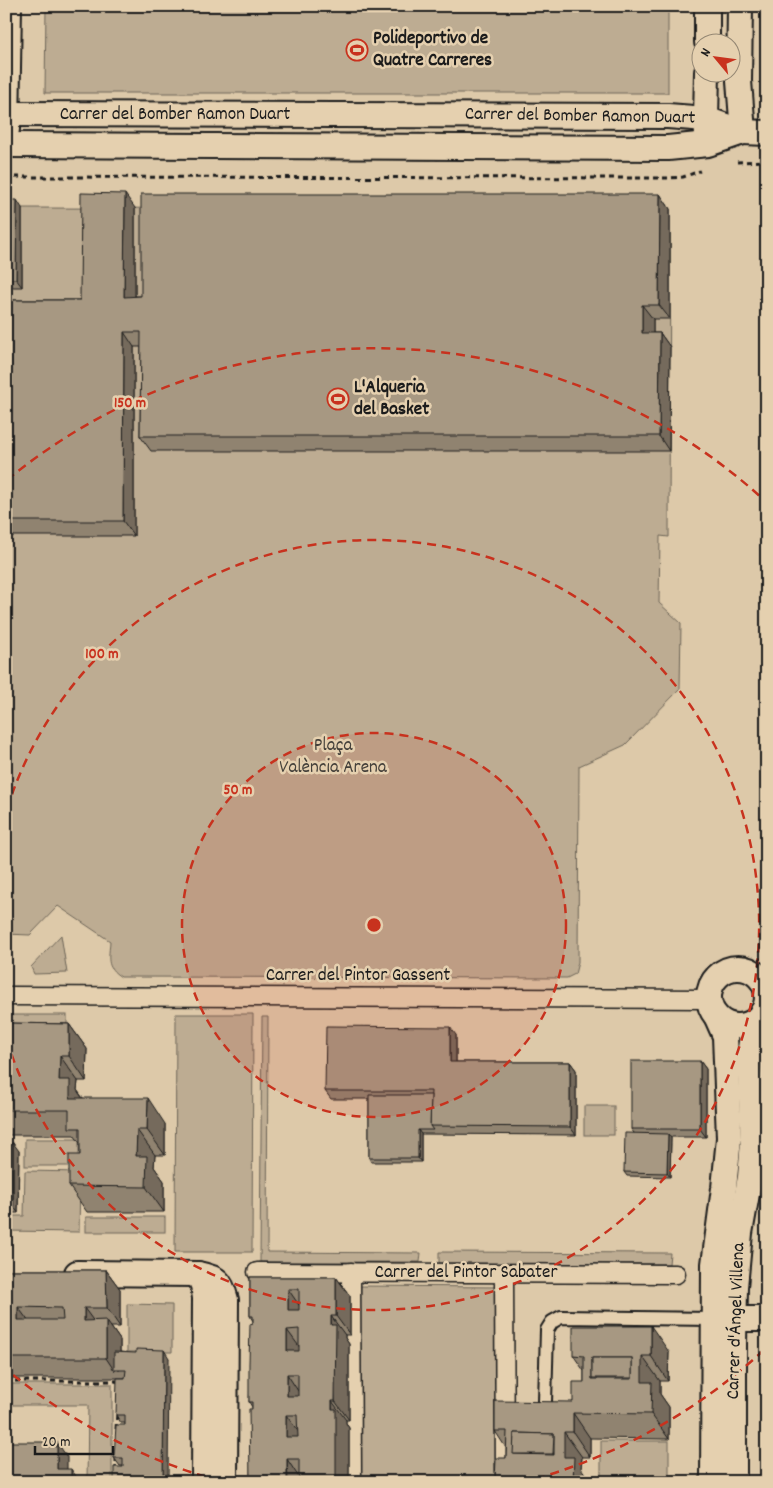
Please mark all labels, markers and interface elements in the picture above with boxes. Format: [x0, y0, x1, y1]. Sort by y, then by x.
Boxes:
place label: Polideportivo de Quatre Carreres [373, 26, 492, 75]
north arrow [690, 32, 740, 82]
sports icon: Polideportivo de Quatre Carreres [345, 38, 369, 62]
text: N [696, 45, 717, 61]
street label: Carrer del Bomber Ramon Duart [464, 101, 696, 133]
street label: Carrer del Bomber Ramon Duart [60, 102, 290, 129]
place label: L'Alqueria del Basket [354, 375, 429, 424]
sports icon: L'Alqueria del Basket [326, 387, 350, 411]
text: 150 m [114, 393, 146, 415]
text: 100 m [85, 644, 119, 666]
park label: Plaça València Arena [279, 733, 388, 782]
text: 50 m [224, 780, 252, 802]
centre of rings [365, 916, 383, 934]
street label: Carrer del Pintor Gassent [266, 963, 450, 990]
street label: Carrer d'Ángel Villena [721, 1241, 753, 1400]
street label: Carrer del Pintor Sabater [375, 1260, 557, 1287]
scale bar [35, 1423, 112, 1455]
text: 20 m [42, 1432, 70, 1454]

